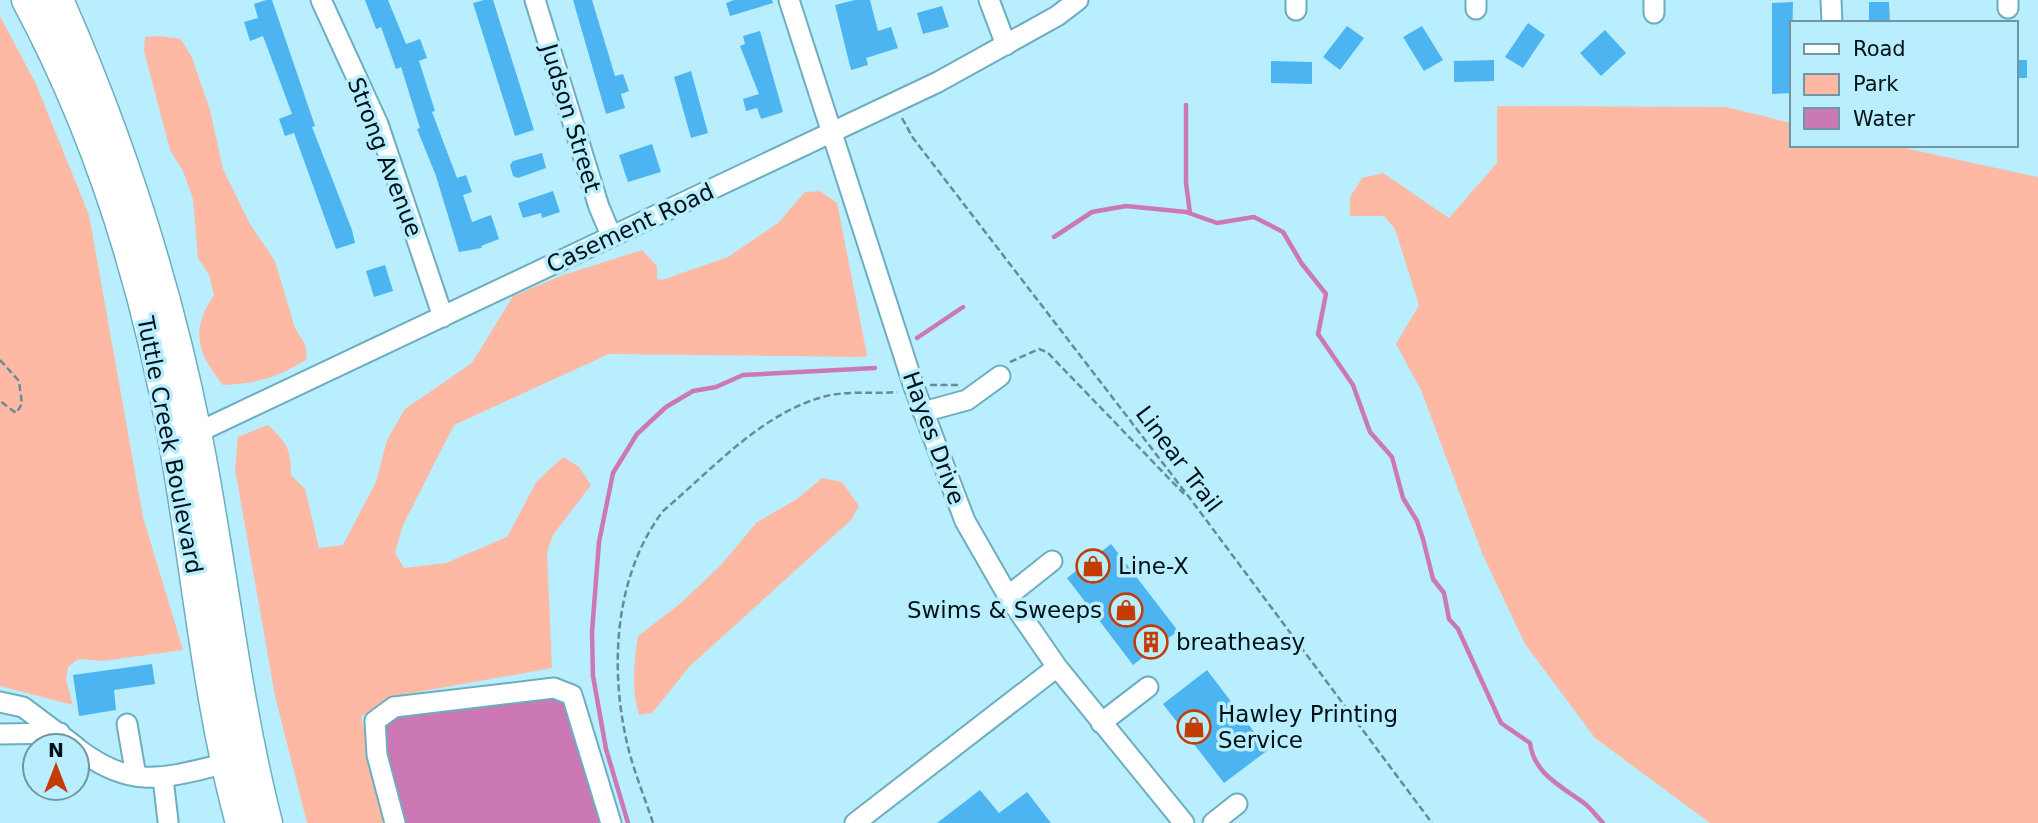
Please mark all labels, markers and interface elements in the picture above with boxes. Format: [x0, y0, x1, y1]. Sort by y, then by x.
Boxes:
legend [1790, 21, 2017, 147]
text: Road [1853, 37, 1906, 61]
street label: Judson Street [536, 39, 606, 195]
text: Park [1853, 72, 1899, 96]
street label: Strong Avenue [343, 74, 427, 240]
text: Water [1853, 107, 1915, 131]
street label: Casement Road [542, 178, 718, 278]
street label: Tuttle Creek Boulevard [132, 313, 208, 576]
street label: Hayes Drive [898, 368, 970, 508]
street label: Linear Trail [1131, 401, 1227, 517]
shop icon: Line-X [1074, 547, 1112, 585]
place label: Line-X [1118, 553, 1189, 579]
shop icon: Swims & Sweeps [1107, 591, 1145, 629]
place label: Swims & Sweeps [907, 597, 1102, 623]
building icon: breatheasy [1132, 623, 1170, 661]
place label: breatheasy [1176, 629, 1305, 655]
place label: Hawley Printing Service [1218, 701, 1398, 753]
shop icon: Hawley Printing Service [1175, 708, 1213, 746]
north arrow [21, 732, 91, 802]
text: N [48, 739, 64, 761]

